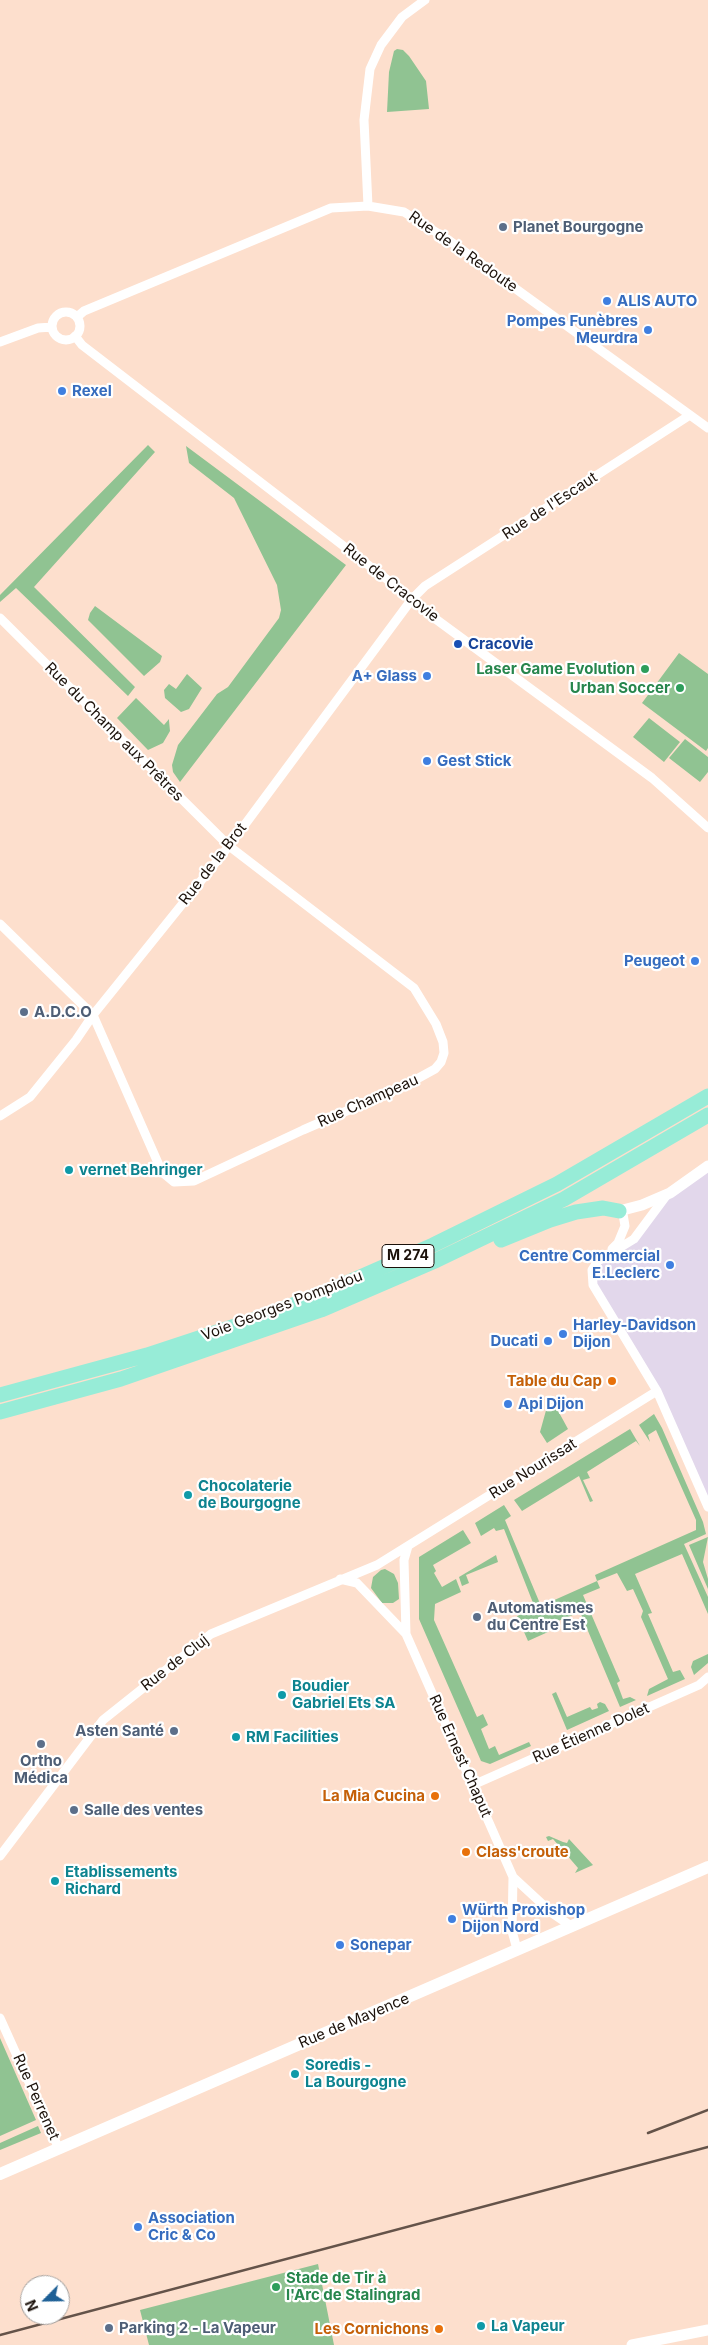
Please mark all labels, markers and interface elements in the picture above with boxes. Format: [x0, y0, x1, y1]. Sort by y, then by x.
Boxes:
street label: Rue de la Redoute [405, 208, 521, 296]
place label: Planet Bourgogne [513, 218, 643, 236]
marker: Planet Bourgogne [497, 221, 509, 233]
place label: ALIS AUTO [617, 292, 697, 310]
marker: ALIS AUTO [601, 295, 613, 307]
place label: Pompes Funèbres Meurdra [507, 312, 638, 347]
marker: Pompes Funèbres Meurdra [642, 324, 654, 336]
place label: Rexel [72, 382, 112, 400]
marker: Rexel [56, 385, 68, 397]
street label: Rue de l'Escaut [499, 469, 601, 543]
street label: Rue de Cracovie [339, 540, 443, 626]
place label: Cracovie [468, 635, 533, 653]
marker: Cracovie [452, 638, 464, 650]
street label: Rue du Champ aux Prêtres [41, 659, 187, 805]
place label: Laser Game Evolution [476, 660, 635, 678]
marker: Laser Game Evolution [639, 663, 651, 675]
place label: A+ Glass [352, 667, 417, 685]
marker: A+ Glass [421, 670, 433, 682]
place label: Urban Soccer [570, 679, 670, 697]
marker: Urban Soccer [674, 682, 686, 694]
place label: Gest Stick [437, 752, 512, 770]
marker: Gest Stick [421, 755, 433, 767]
street label: Rue de la Brot [175, 819, 251, 909]
place label: Peugeot [624, 952, 685, 970]
marker: Peugeot [689, 955, 701, 967]
place label: A.D.C.O [34, 1003, 92, 1021]
marker: A.D.C.O [18, 1006, 30, 1018]
street label: Rue Champeau [315, 1071, 421, 1131]
place label: vernet Behringer [79, 1161, 203, 1179]
marker: vernet Behringer [63, 1164, 75, 1176]
road number: M 274 [382, 1244, 434, 1268]
place label: Centre Commercial E.Leclerc [519, 1247, 660, 1282]
marker: Centre Commercial E.Leclerc [664, 1259, 676, 1271]
street label: Voie Georges Pompidou [199, 1267, 365, 1345]
place label: Harley-Davidson Dijon [573, 1316, 696, 1351]
marker: Harley-Davidson Dijon [557, 1328, 569, 1340]
place label: Ducati [491, 1332, 538, 1350]
marker: Ducati [542, 1335, 554, 1347]
place label: Table du Cap [507, 1372, 602, 1390]
marker: Table du Cap [606, 1375, 618, 1387]
place label: Api Dijon [518, 1395, 584, 1413]
marker: Api Dijon [502, 1398, 514, 1410]
street label: Rue Nourissat [486, 1435, 580, 1503]
place label: Chocolaterie de Bourgogne [198, 1477, 301, 1512]
marker: Chocolaterie de Bourgogne [182, 1489, 194, 1501]
place label: Automatismes du Centre Est [487, 1599, 593, 1634]
marker: Automatismes du Centre Est [471, 1611, 483, 1623]
street label: Rue de Cluj [138, 1631, 212, 1695]
place label: Boudier Gabriel Ets SA [292, 1677, 395, 1712]
marker: Boudier Gabriel Ets SA [276, 1689, 288, 1701]
street label: Rue Ernest Chaput [425, 1692, 495, 1820]
street label: Rue Étienne Dolet [530, 1699, 652, 1767]
place label: Asten Santé [75, 1722, 164, 1740]
marker: Asten Santé [168, 1725, 180, 1737]
place label: RM Facilities [246, 1728, 339, 1746]
marker: RM Facilities [230, 1731, 242, 1743]
marker: Ortho Médica [35, 1738, 47, 1750]
place label: Ortho Médica [14, 1752, 68, 1787]
place label: La Mia Cucina [323, 1787, 425, 1805]
marker: La Mia Cucina [429, 1790, 441, 1802]
place label: Salle des ventes [84, 1801, 203, 1819]
marker: Salle des ventes [68, 1804, 80, 1816]
place label: Class'croute [476, 1843, 569, 1861]
marker: Class'croute [460, 1846, 472, 1858]
place label: Etablissements Richard [65, 1863, 177, 1898]
marker: Etablissements Richard [49, 1875, 61, 1887]
place label: Würth Proxishop Dijon Nord [462, 1901, 585, 1936]
marker: Würth Proxishop Dijon Nord [446, 1913, 458, 1925]
place label: Sonepar [350, 1936, 412, 1954]
marker: Sonepar [334, 1939, 346, 1951]
street label: Rue de Mayence [296, 1990, 412, 2052]
street label: Rue Perrenet [9, 2051, 63, 2143]
place label: Soredis - La Bourgogne [305, 2056, 406, 2091]
marker: Soredis - La Bourgogne [289, 2068, 301, 2080]
place label: Association Cric & Co [148, 2209, 235, 2244]
marker: Association Cric & Co [132, 2221, 144, 2233]
place label: Stade de Tir à l'Arc de Stalingrad [286, 2269, 420, 2304]
north arrow [20, 2275, 70, 2325]
marker: Stade de Tir à l'Arc de Stalingrad [270, 2281, 282, 2293]
text: N [22, 2297, 42, 2314]
place label: La Vapeur [491, 2317, 565, 2335]
place label: Parking 2 - La Vapeur [119, 2319, 276, 2337]
place label: Les Cornichons [315, 2320, 429, 2338]
marker: La Vapeur [475, 2320, 487, 2332]
marker: Parking 2 - La Vapeur [103, 2322, 115, 2334]
marker: Les Cornichons [433, 2323, 445, 2335]

